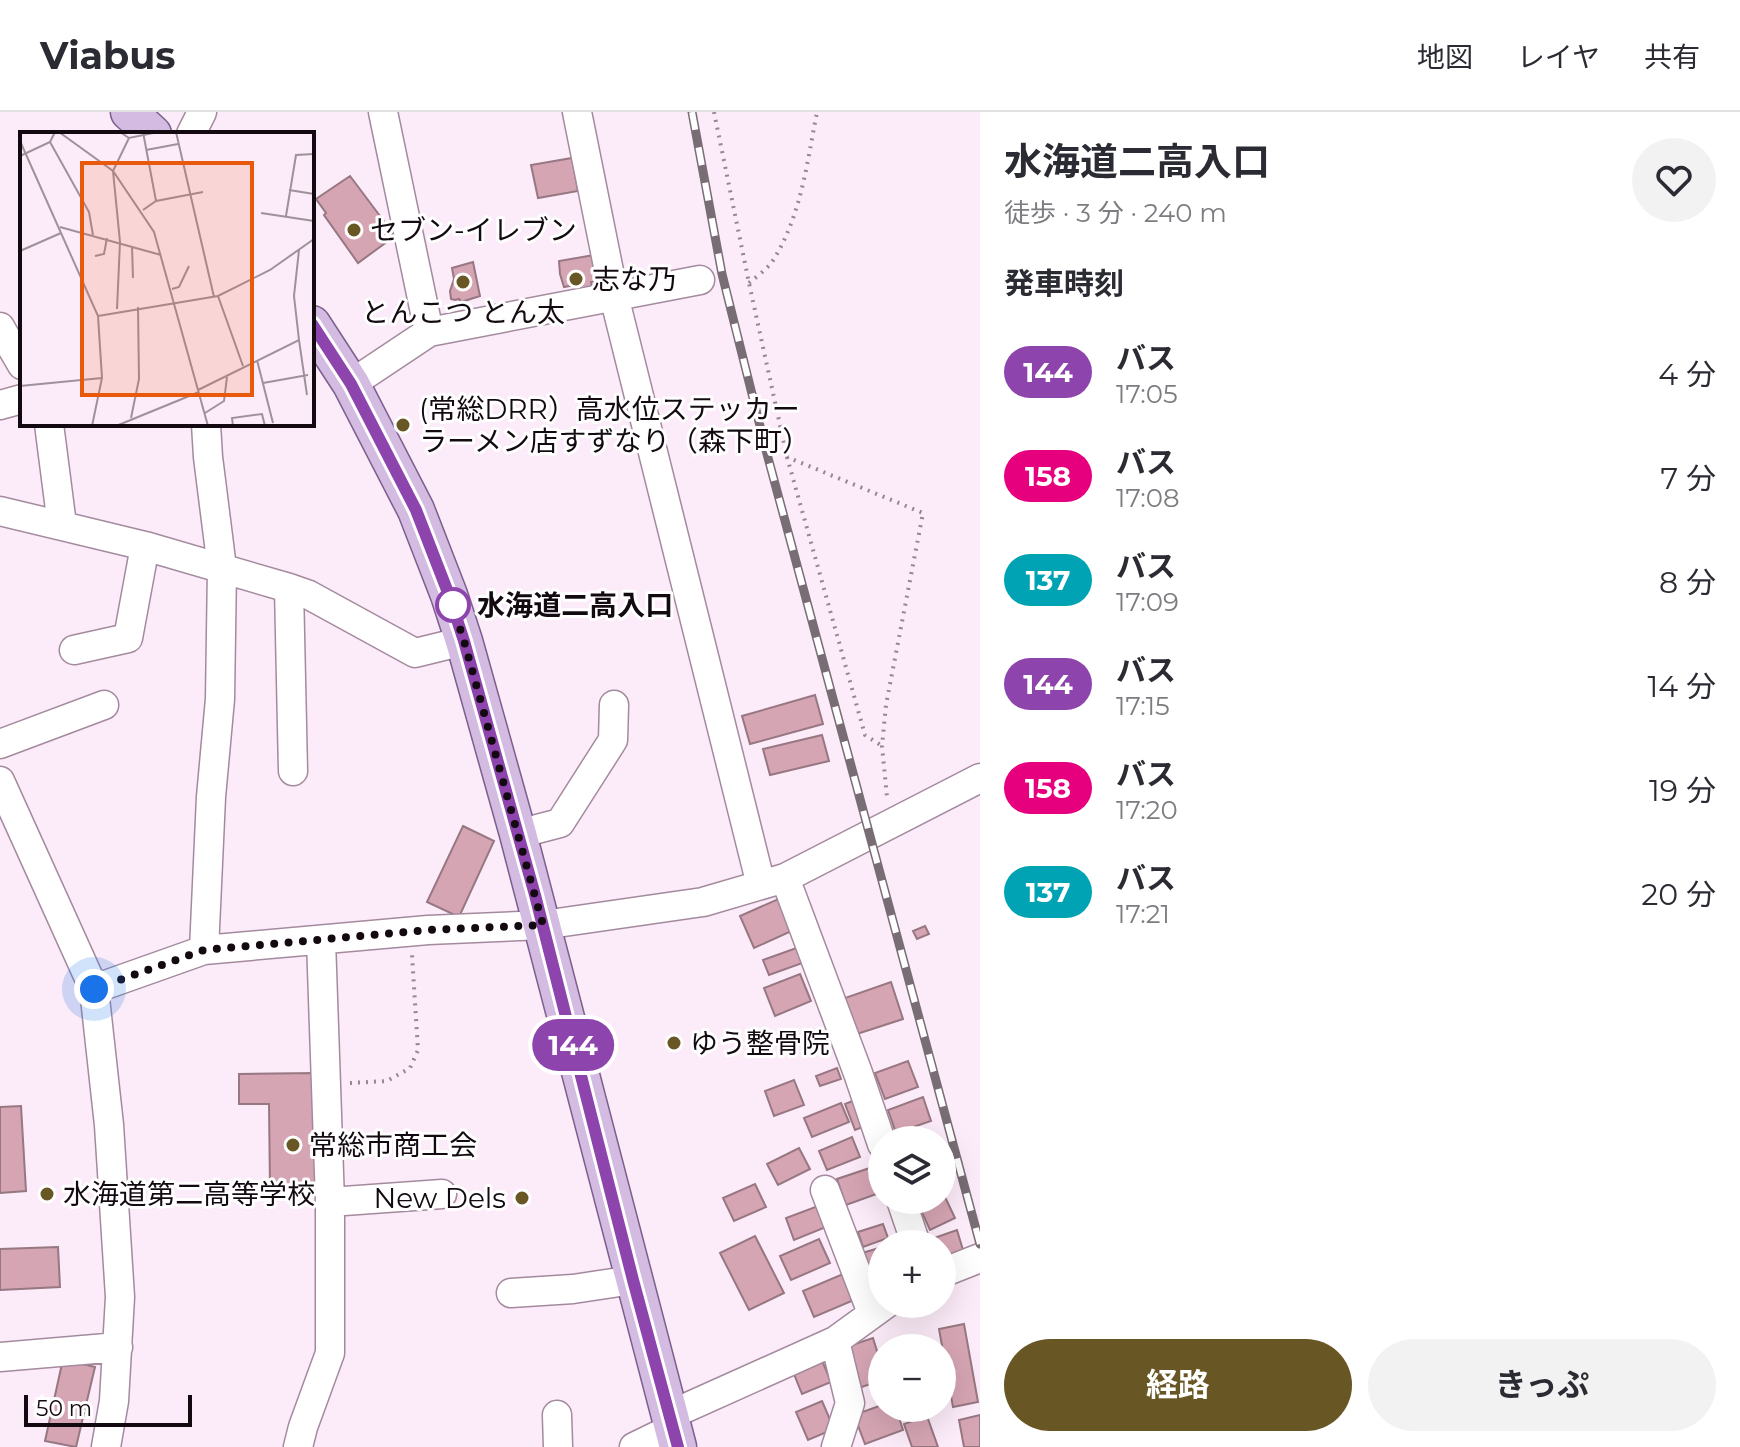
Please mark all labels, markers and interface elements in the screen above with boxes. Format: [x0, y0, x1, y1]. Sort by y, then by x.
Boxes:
text: Viabus [40, 32, 176, 79]
text: 地図 [1417, 40, 1473, 74]
text: レイヤ [1517, 40, 1600, 74]
text: 共有 [1644, 40, 1700, 74]
inset map [20, 132, 314, 426]
text: 水海道二高入口 [1004, 138, 1270, 185]
button: heart [1632, 138, 1716, 222]
text: 徒歩 · 3 分 · 240 m [1004, 197, 1227, 229]
place label: セブン-イレブン [370, 213, 577, 247]
marker: セブン-イレブン [345, 221, 363, 239]
place label: 志な乃 [592, 262, 676, 296]
text: 発車時刻 [1004, 265, 1124, 302]
marker: 志な乃 [567, 270, 585, 288]
marker: とんこつ とん太 [454, 273, 472, 291]
place label: とんこつ とん太 [361, 295, 565, 329]
text: バス [1116, 340, 1176, 377]
text: 144 [1023, 355, 1073, 389]
text: 4 分 [1658, 356, 1716, 393]
text: 17:05 [1116, 378, 1178, 410]
place label: (常総DRR）高水位ステッカー ラーメン店すずなり（森下町） [419, 392, 810, 458]
marker: (常総DRR）高水位ステッカー ラーメン店すずなり（森下町） [394, 416, 412, 434]
text: バス [1116, 444, 1176, 481]
text: 158 [1025, 459, 1071, 493]
text: 7 分 [1660, 460, 1716, 497]
text: 17:08 [1116, 482, 1180, 514]
text: バス [1116, 548, 1176, 585]
text: 137 [1026, 563, 1070, 597]
text: 8 分 [1659, 564, 1716, 601]
text: 17:09 [1116, 586, 1179, 618]
marker: 水海道二高入口 [436, 588, 470, 622]
place label: 水海道二高入口 [477, 588, 673, 622]
text: バス [1116, 652, 1176, 689]
text: 144 [1023, 667, 1073, 701]
text: 14 分 [1647, 668, 1716, 705]
text: 17:15 [1116, 690, 1170, 722]
text: バス [1116, 756, 1176, 793]
text: 158 [1025, 771, 1071, 805]
text: 19 分 [1649, 772, 1716, 809]
text: 17:20 [1116, 794, 1178, 826]
text: バス [1116, 860, 1176, 897]
text: 137 [1026, 875, 1070, 909]
text: 20 分 [1641, 876, 1716, 913]
text: 17:21 [1116, 898, 1170, 930]
your location [74, 969, 114, 1009]
line badge: 144 [527, 1019, 619, 1071]
place label: ゆう整骨院 [690, 1026, 830, 1060]
text: 144 [548, 1028, 598, 1062]
marker: ゆう整骨院 [665, 1034, 683, 1052]
map controls [868, 1126, 956, 1422]
button: layers [868, 1126, 956, 1214]
place label: 常総市商工会 [309, 1128, 477, 1162]
marker: 常総市商工会 [284, 1136, 302, 1154]
place label: 水海道第二高等学校 [63, 1177, 315, 1211]
place label: New Dels [373, 1181, 506, 1215]
marker: 水海道第二高等学校 [38, 1185, 56, 1203]
marker: New Dels [513, 1189, 531, 1207]
button: + [868, 1230, 956, 1318]
button: − [868, 1334, 956, 1422]
button: 経路 [1004, 1339, 1352, 1431]
button: きっぷ [1368, 1339, 1716, 1431]
scale bar [24, 1391, 192, 1427]
text: 50 m [36, 1395, 92, 1422]

